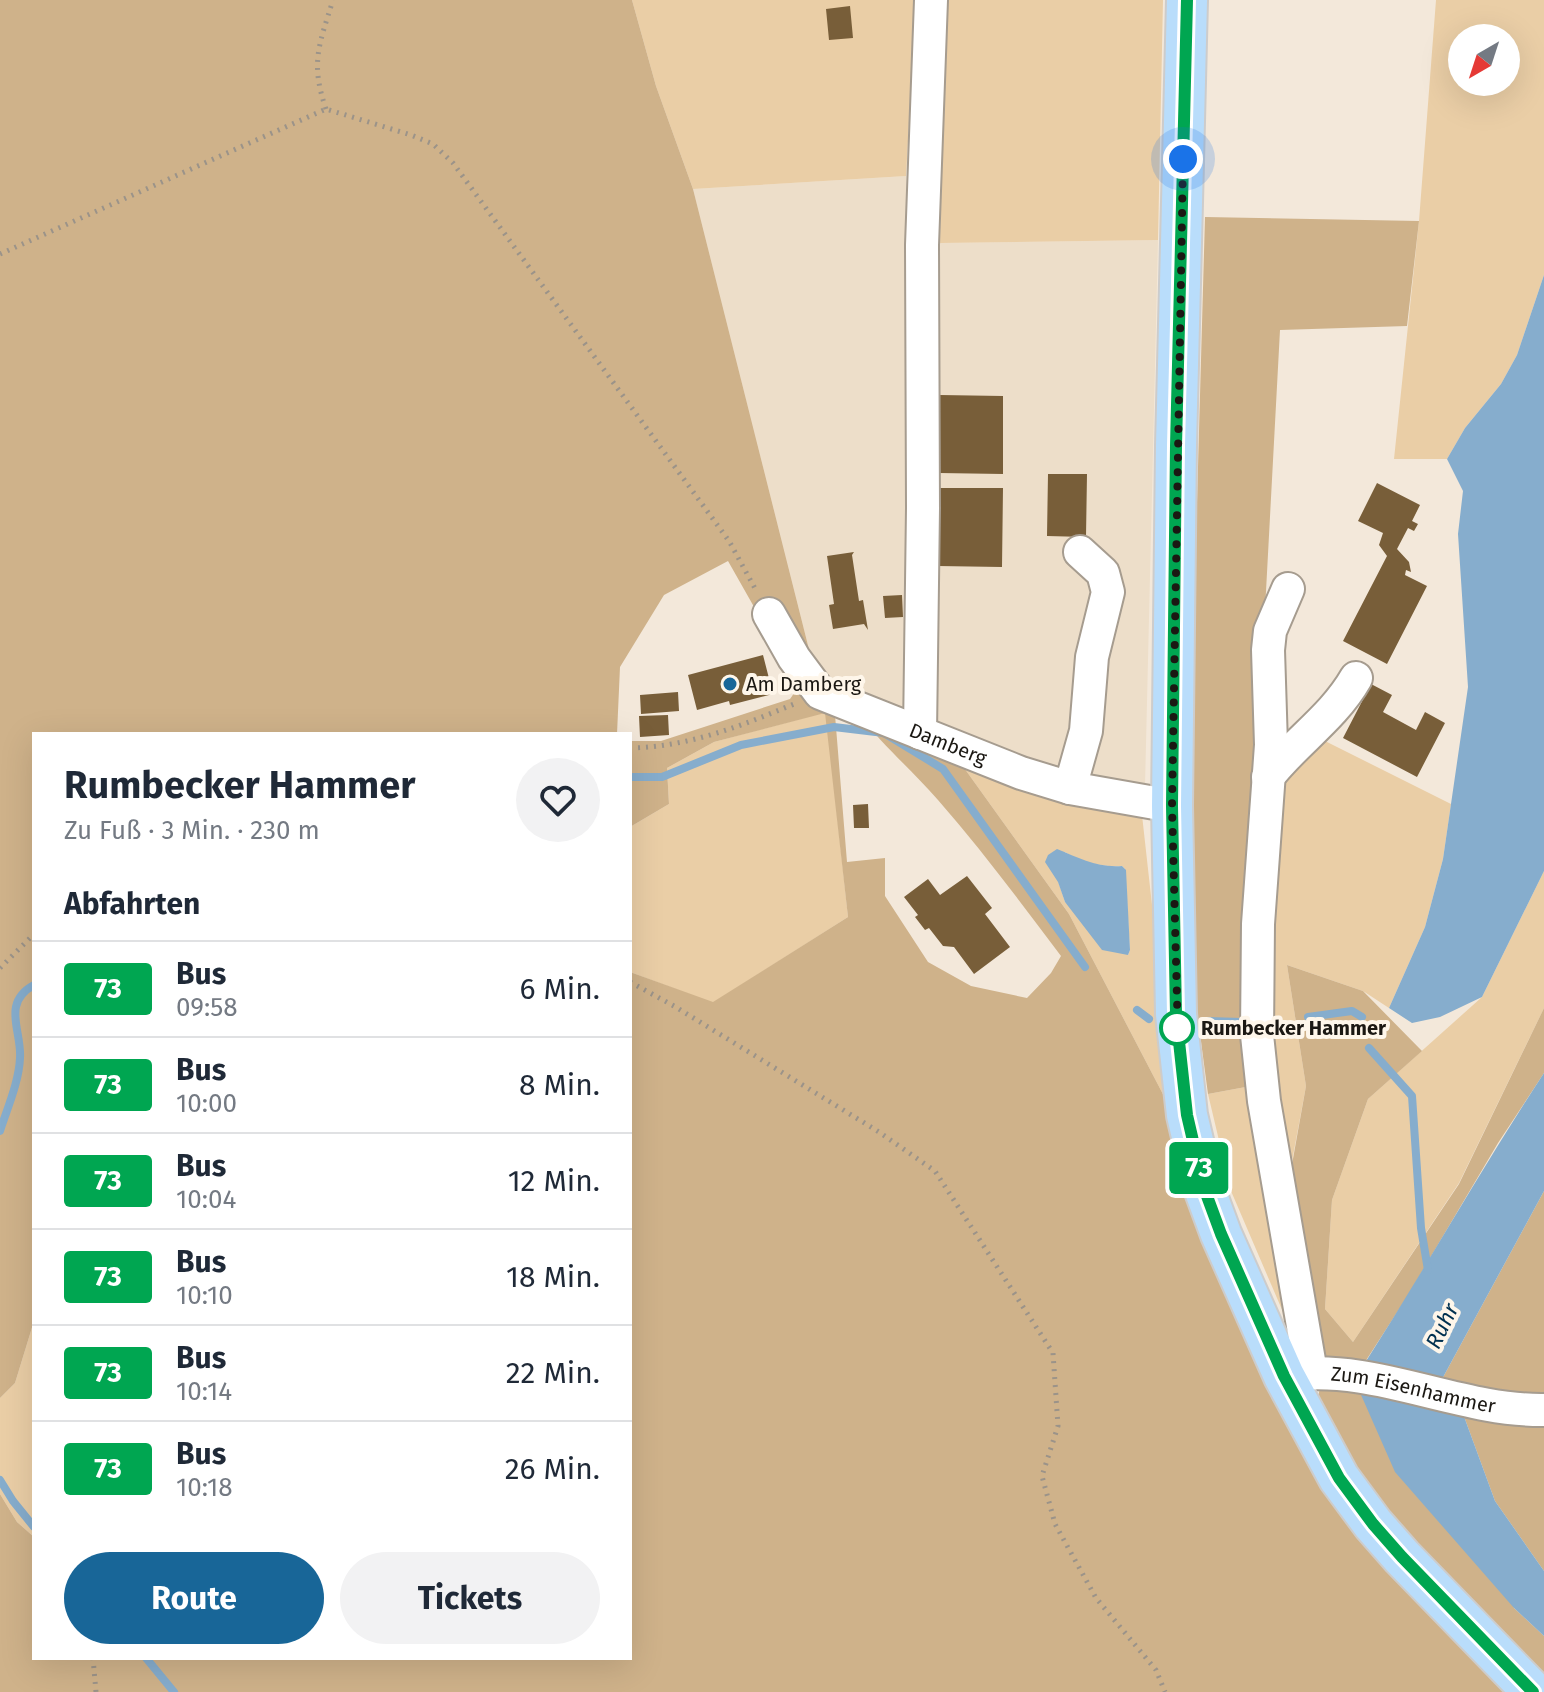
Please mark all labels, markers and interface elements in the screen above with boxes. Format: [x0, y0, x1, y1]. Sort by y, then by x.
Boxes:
north arrow [1448, 24, 1520, 96]
map controls [1448, 24, 1520, 96]
your location [1163, 139, 1203, 179]
place label: Am Damberg [746, 672, 862, 696]
marker: Am Damberg [721, 675, 739, 693]
street label: Damberg [906, 718, 991, 770]
button: heart [516, 758, 600, 842]
text: Rumbecker Hammer [64, 762, 415, 808]
text: Zu Fuß · 3 Min. · 230 m [64, 815, 320, 846]
text: Abfahrten [64, 886, 200, 922]
text: Bus [176, 956, 226, 992]
text: 6 Min. [519, 971, 600, 1007]
text: 73 [94, 972, 122, 1005]
text: 09:58 [176, 992, 238, 1023]
marker: Rumbecker Hammer [1160, 1011, 1194, 1045]
place label: Rumbecker Hammer [1201, 1016, 1387, 1040]
text: Bus [176, 1052, 226, 1088]
text: 8 Min. [519, 1067, 600, 1103]
text: 73 [94, 1068, 122, 1101]
text: 10:00 [176, 1088, 237, 1119]
line badge: 73 [1163, 1142, 1235, 1194]
text: Bus [176, 1148, 226, 1184]
text: 73 [1185, 1151, 1213, 1184]
text: 12 Min. [508, 1163, 600, 1199]
text: 73 [94, 1164, 122, 1197]
text: 10:04 [176, 1184, 236, 1215]
text: Bus [176, 1244, 226, 1280]
text: 18 Min. [506, 1259, 600, 1295]
text: 73 [94, 1260, 122, 1293]
text: 10:10 [176, 1280, 233, 1311]
water label: Ruhr [1420, 1298, 1465, 1353]
text: Bus [176, 1340, 226, 1376]
text: 22 Min. [506, 1355, 600, 1391]
text: 73 [94, 1356, 122, 1389]
street label: Zum Eisenhammer [1330, 1362, 1498, 1418]
text: 10:14 [176, 1376, 232, 1407]
text: Bus [176, 1436, 226, 1472]
text: 26 Min. [505, 1451, 600, 1487]
text: 73 [94, 1452, 122, 1485]
text: 10:18 [176, 1472, 233, 1503]
button: Route [64, 1552, 324, 1644]
button: Tickets [340, 1552, 600, 1644]

